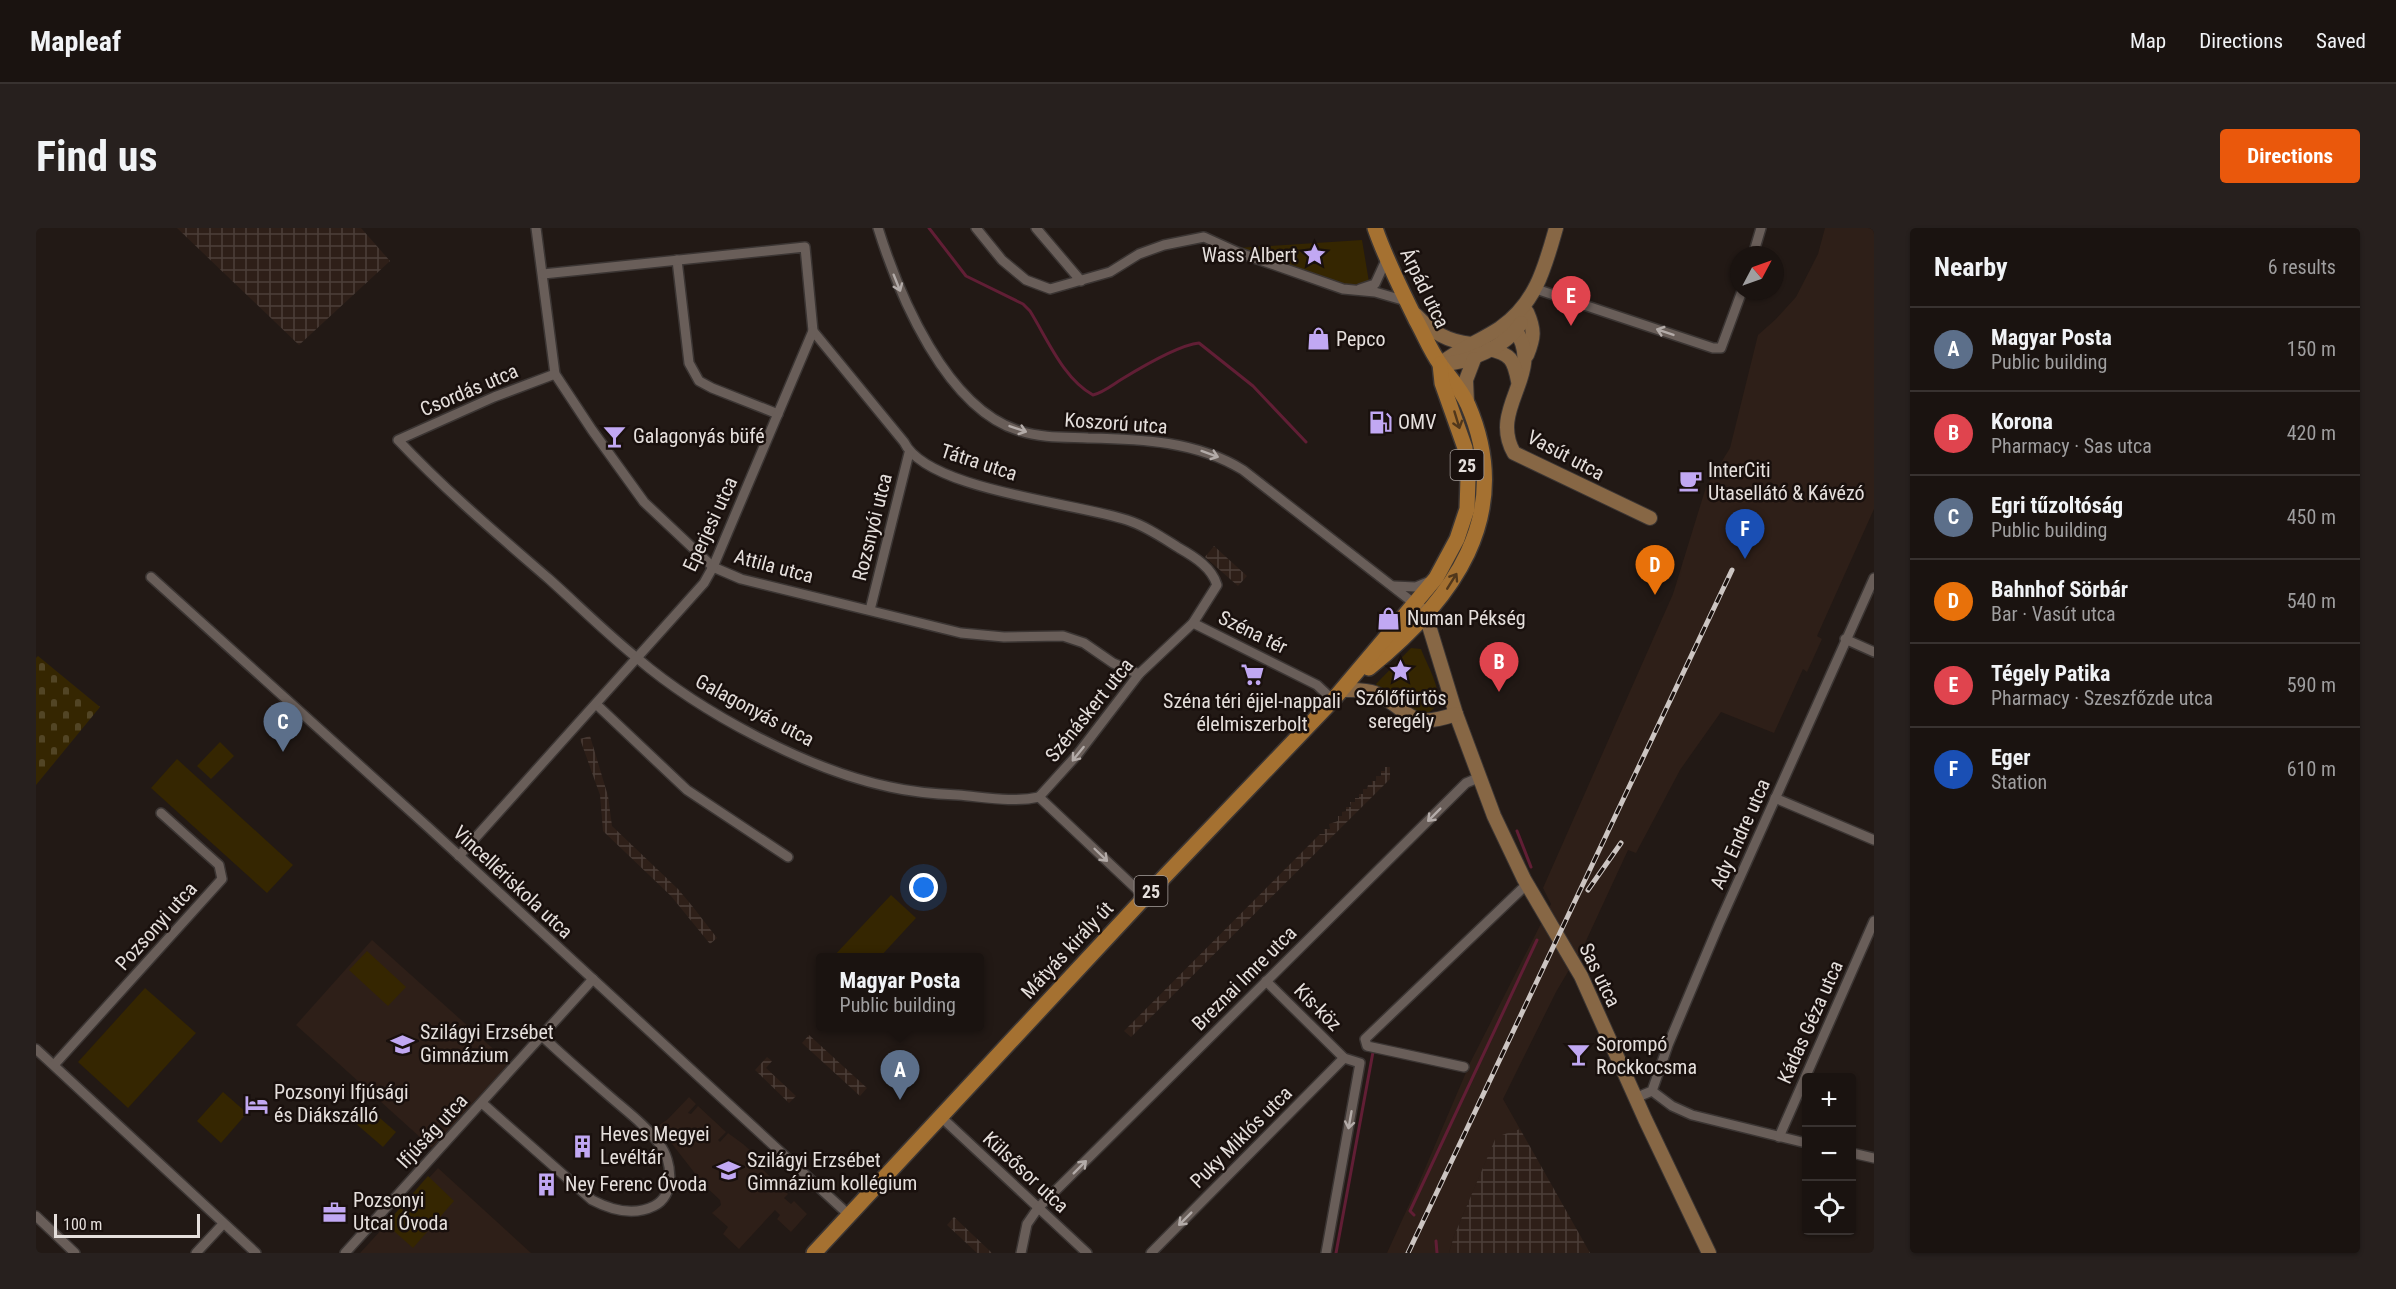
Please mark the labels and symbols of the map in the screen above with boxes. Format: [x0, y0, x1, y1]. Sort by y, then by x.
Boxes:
place icon: Wass Albert [1302, 242, 1328, 268]
place label: Wass Albert [1202, 243, 1297, 267]
street label: Árpád utca [1395, 244, 1455, 332]
north arrow [1730, 246, 1784, 300]
one-way arrow [892, 273, 903, 292]
pin: E [1552, 276, 1591, 326]
shop icon: Pepco [1305, 326, 1331, 352]
one-way arrow [1656, 326, 1675, 337]
place label: Pepco [1336, 327, 1385, 351]
street label: Csordás utca [416, 359, 522, 421]
street label: Koszorú utca [1064, 407, 1168, 439]
fuel station icon: OMV [1367, 409, 1393, 435]
place label: OMV [1398, 410, 1436, 434]
one-way arrow [1452, 410, 1463, 429]
bar icon: Galagonyás büfé [602, 423, 628, 449]
place label: Galagonyás büfé [633, 424, 765, 448]
one-way arrow [1008, 425, 1027, 436]
street label: Vasút utca [1523, 425, 1609, 485]
street label: Tátra utca [938, 438, 1020, 486]
one-way arrow [1200, 449, 1219, 460]
road number: 25 [1450, 450, 1484, 480]
place label: InterCiti Utasellátó & Kávézó [1708, 458, 1865, 505]
cafe icon: InterCiti Utasellátó & Kávézó [1677, 468, 1703, 494]
street label: Rozsnyói utca [847, 471, 897, 583]
street label: Eperjesi utca [678, 473, 742, 575]
pin: F [1726, 510, 1764, 559]
street label: Attila utca [732, 544, 816, 588]
pin: D [1636, 546, 1674, 595]
one-way arrow [1446, 573, 1458, 590]
street label: Széna tér [1215, 605, 1291, 659]
shop icon: Numan Pékség [1376, 605, 1402, 631]
place label: Numan Pékség [1407, 606, 1526, 630]
pin: B [1480, 642, 1518, 692]
street label: Szénáskert utca [1040, 653, 1138, 767]
place icon: Szőlőfürtös seregély [1388, 657, 1414, 683]
supermarket icon: Széna téri éjjel-nappali élelmiszerbolt [1239, 661, 1265, 687]
street label: Galagonyás utca [692, 669, 818, 751]
place label: Szőlőfürtös seregély [1355, 686, 1447, 733]
place label: Széna téri éjjel-nappali élelmiszerbolt [1163, 689, 1341, 736]
pin: C [264, 702, 302, 752]
one-way arrow [1071, 746, 1084, 762]
street label: Ady Endre utca [1705, 775, 1775, 893]
one-way arrow [1427, 807, 1442, 822]
street label: Vincellériskola utca [448, 820, 578, 944]
one-way arrow [1093, 848, 1108, 862]
your location [909, 873, 938, 902]
road number: 25 [1134, 876, 1168, 906]
street label: Pozsonyi utca [110, 877, 202, 975]
street label: Mátyás király út [1016, 896, 1118, 1004]
street label: Breznai Imre utca [1187, 921, 1301, 1035]
street label: Sas utca [1574, 939, 1626, 1011]
street label: Kádas Géza utca [1772, 957, 1848, 1087]
street label: Kis-köz [1289, 978, 1347, 1036]
place label: Szilágyi Erzsébet Gimnázium [420, 1020, 554, 1067]
school or university icon: Szilágyi Erzsébet Gimnázium [389, 1031, 415, 1057]
place label: Sorompó Rockkocsma [1596, 1032, 1697, 1079]
bar icon: Sorompó Rockkocsma [1565, 1042, 1591, 1068]
pin: A [880, 1050, 920, 1100]
place label: Pozsonyi Ifjúsági és Diákszálló [274, 1080, 409, 1127]
street label: Puky Miklós utca [1185, 1081, 1297, 1193]
street label: Ifjúság utca [391, 1089, 473, 1173]
hotel icon: Pozsonyi Ifjúsági és Diákszálló [243, 1091, 269, 1117]
one-way arrow [1344, 1110, 1355, 1130]
place label: Heves Megyei Levéltár [600, 1122, 710, 1169]
street label: Külsősor utca [978, 1126, 1074, 1218]
building icon: Heves Megyei Levéltár [569, 1133, 595, 1159]
place label: Szilágyi Erzsébet Gimnázium kollégium [747, 1148, 917, 1195]
school or university icon: Szilágyi Erzsébet Gimnázium kollégium [716, 1158, 742, 1184]
one-way arrow [1072, 1159, 1087, 1174]
building icon: Ney Ferenc Óvoda [534, 1171, 560, 1197]
place label: Ney Ferenc Óvoda [565, 1172, 707, 1196]
place label: Pozsonyi Utcai Óvoda [353, 1188, 448, 1235]
office icon: Pozsonyi Utcai Óvoda [322, 1199, 348, 1225]
scale bar [54, 1211, 200, 1238]
one-way arrow [1177, 1212, 1192, 1227]

